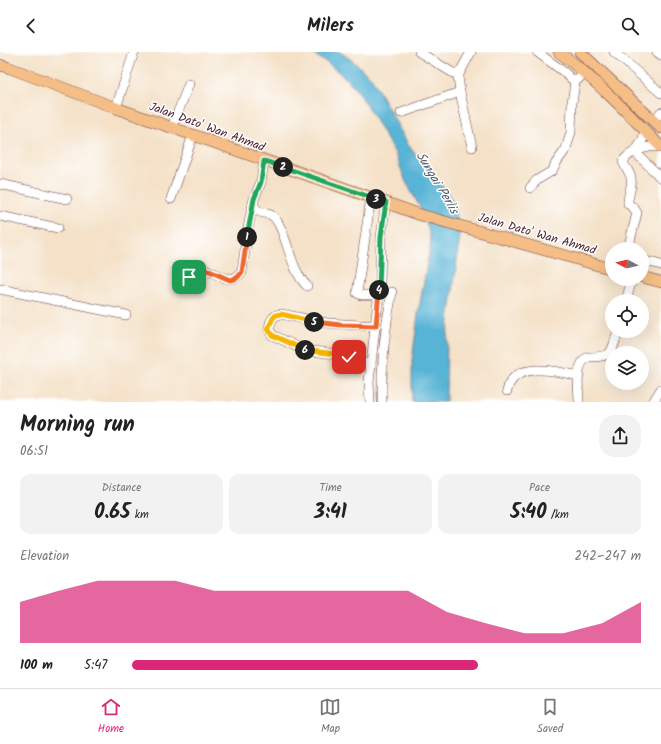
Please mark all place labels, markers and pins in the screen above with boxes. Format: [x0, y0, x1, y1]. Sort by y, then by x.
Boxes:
pin: 2 [273, 157, 293, 177]
pin: 3 [366, 189, 386, 209]
pin: 1 [237, 227, 257, 247]
pin [172, 260, 206, 294]
pin: 4 [369, 280, 389, 300]
pin: 5 [304, 312, 324, 332]
pin: 6 [295, 340, 315, 360]
pin [332, 340, 366, 374]

